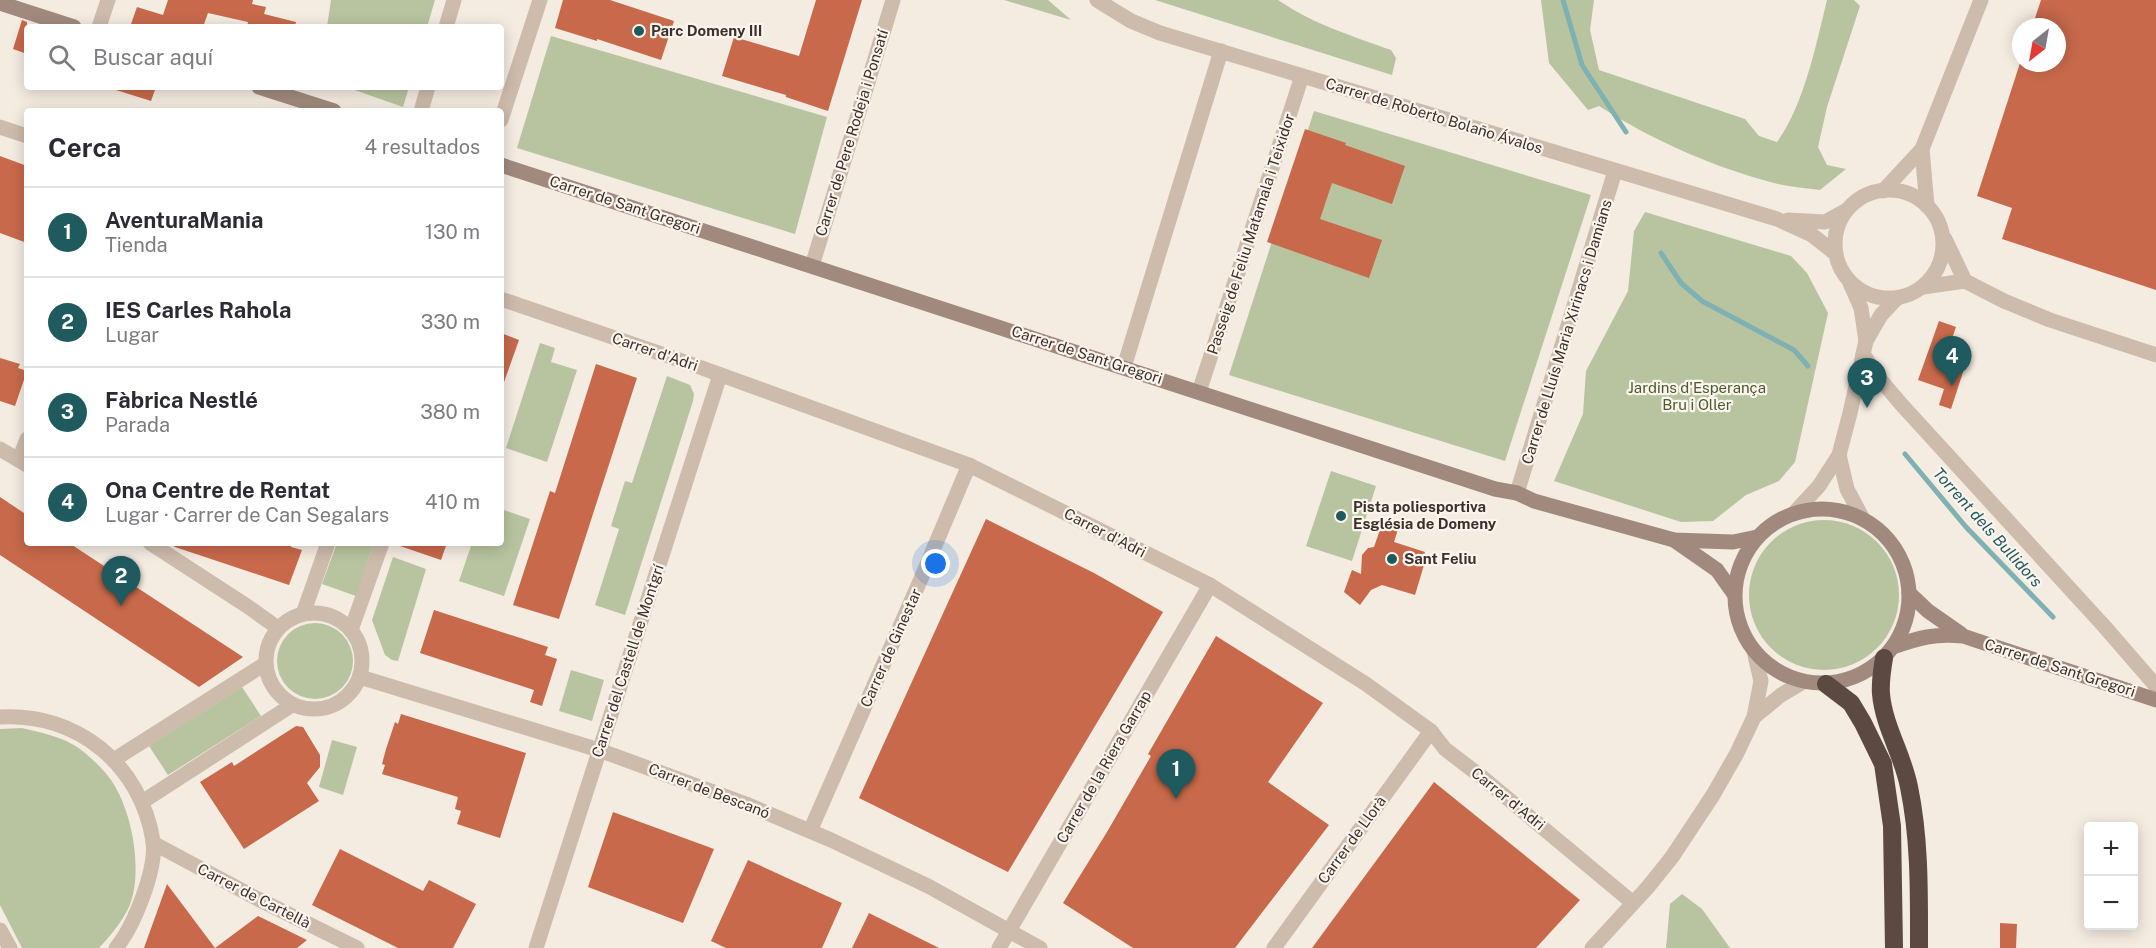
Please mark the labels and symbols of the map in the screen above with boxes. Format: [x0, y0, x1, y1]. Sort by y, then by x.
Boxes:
north arrow [2012, 18, 2066, 72]
place label: Parc Domeny III [651, 22, 762, 39]
marker: Parc Domeny III [632, 24, 646, 38]
street label: Carrer de Pere Rodeja i Ponsatí [812, 27, 891, 238]
street label: Carrer de Roberto Bolaño Ávalos [1324, 74, 1545, 157]
street label: Passeig de Feliu Matamala i Teixidor [1203, 111, 1298, 356]
street label: Carrer de Sant Gregori [548, 172, 703, 237]
street label: Carrer de Lluís Maria Xirinacs i Damians [1518, 198, 1615, 466]
street label: Carrer de Sant Gregori [1010, 322, 1165, 387]
street label: Carrer d'Adri [610, 329, 700, 374]
pin: 4 [1932, 336, 1972, 386]
pin: 3 [1848, 358, 1886, 408]
park label: Jardins d'Esperança Bru i Oller [1628, 379, 1766, 413]
water label: Torrent dels Bullidors [1929, 464, 2046, 591]
place label: Pista poliesportiva Església de Domeny [1353, 498, 1497, 532]
street label: Carrer d'Adri [1061, 505, 1149, 560]
marker: Pista poliesportiva Església de Domeny [1334, 509, 1348, 523]
your location [921, 549, 950, 578]
place label: Sant Feliu [1404, 550, 1476, 567]
marker: Sant Feliu [1385, 552, 1399, 566]
pin: 2 [102, 556, 140, 606]
street label: Carrer del Castell de Montgrí [588, 562, 667, 759]
street label: Carrer de Ginestar [857, 586, 924, 710]
street label: Carrer de Sant Gregori [1983, 635, 2138, 700]
street label: Carrer de la Riera Garrap [1053, 687, 1154, 846]
pin: 1 [1156, 750, 1196, 799]
street label: Carrer de Bescanó [646, 760, 772, 822]
street label: Carrer d'Adri [1468, 764, 1548, 833]
street label: Carrer de Llorà [1314, 793, 1389, 887]
street label: Carrer de Cartellà [195, 860, 313, 931]

